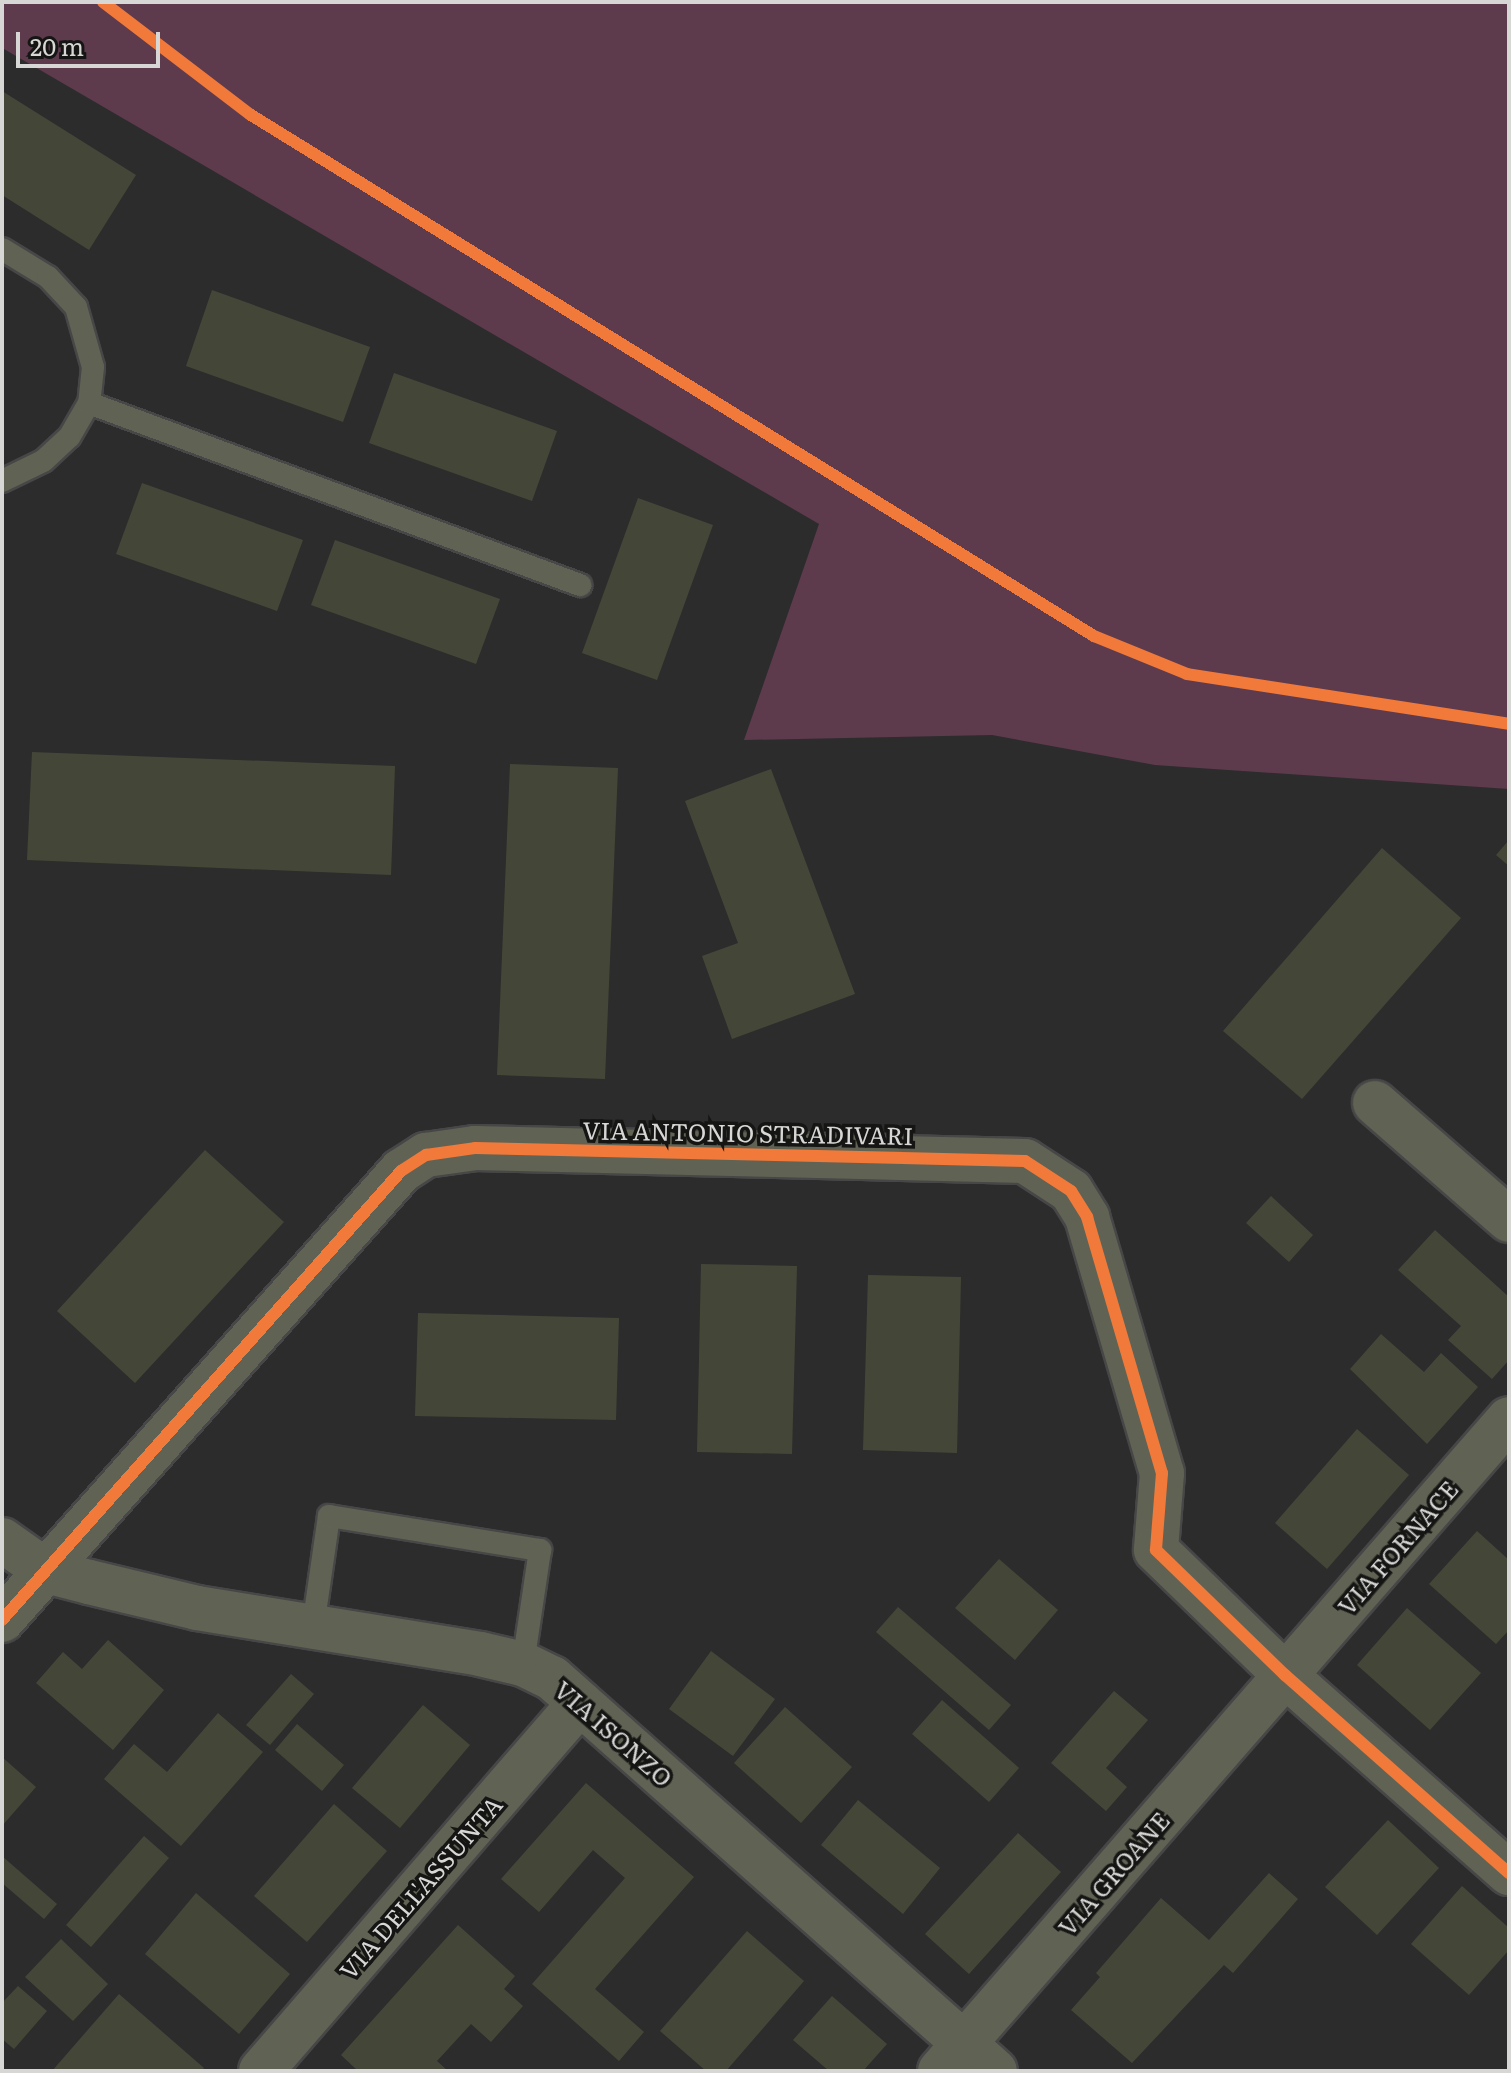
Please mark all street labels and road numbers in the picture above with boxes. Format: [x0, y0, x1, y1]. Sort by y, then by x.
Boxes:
street label: VIA ANTONIO STRADIVARI [582, 1115, 914, 1149]
street label: VIA FORNACE [1331, 1474, 1463, 1620]
street label: VIA ISONZO [549, 1674, 679, 1792]
street label: VIA DELL'ASSUNTA [333, 1790, 507, 1984]
street label: VIA GROANE [1051, 1805, 1175, 1941]

